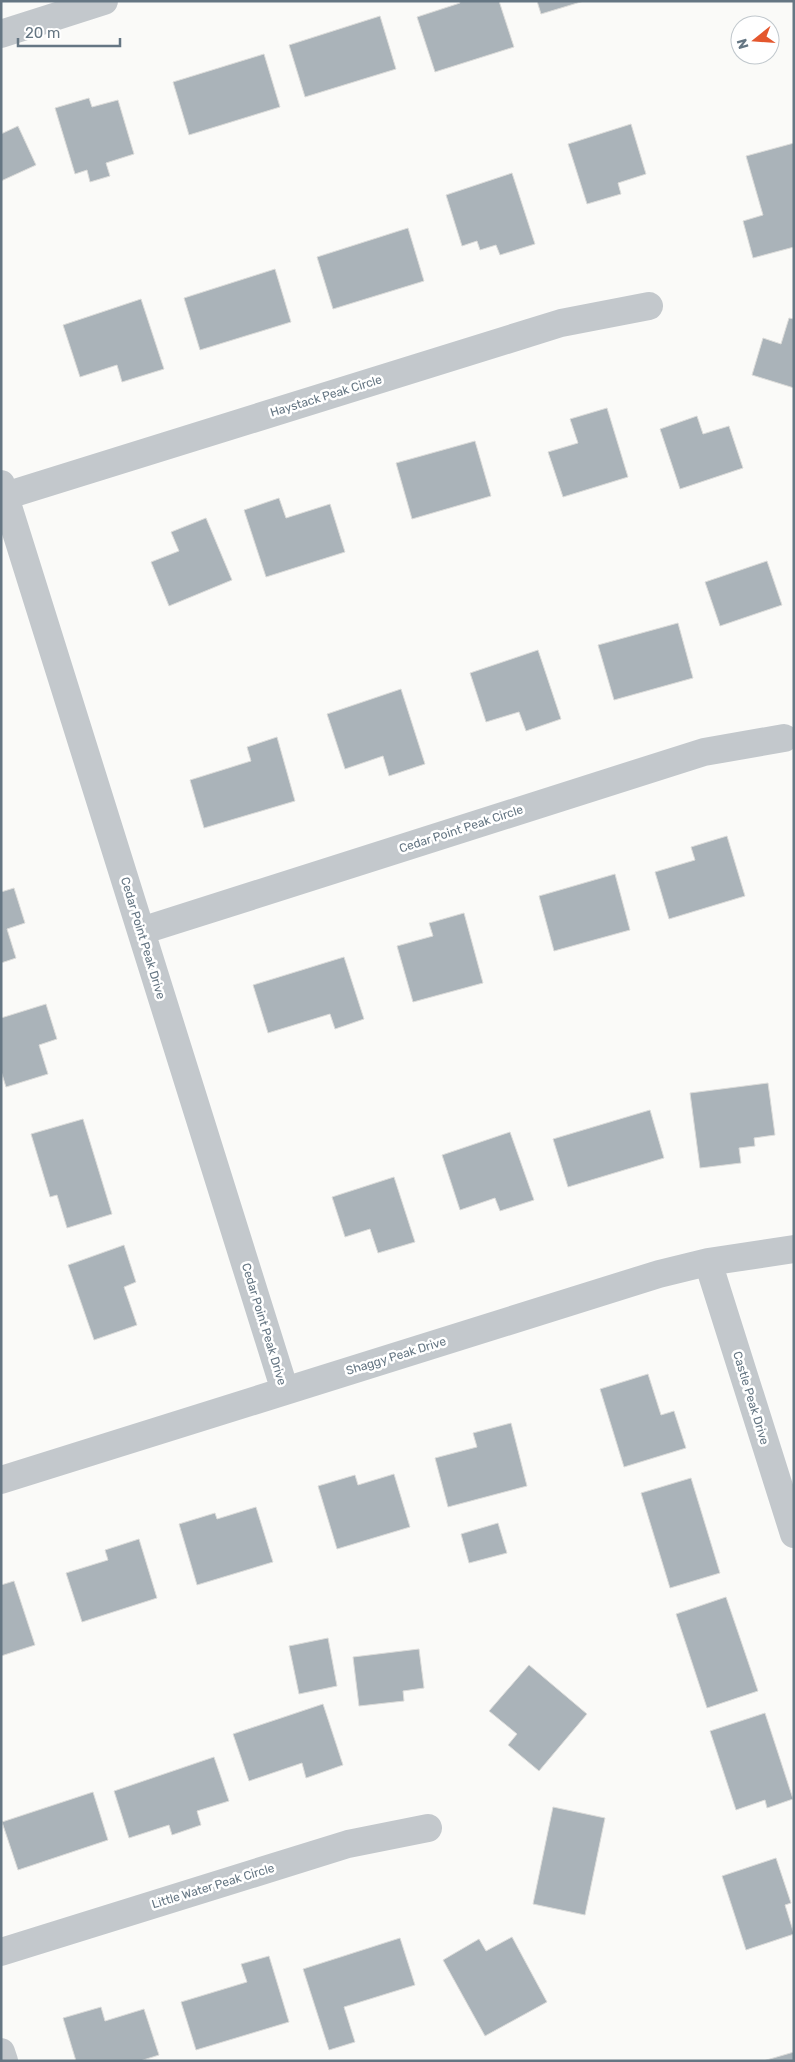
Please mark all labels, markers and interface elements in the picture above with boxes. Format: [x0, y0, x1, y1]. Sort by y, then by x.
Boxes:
scale bar [18, 15, 120, 47]
north arrow [730, 15, 780, 65]
text: 20 m [25, 24, 60, 42]
text: N [733, 36, 753, 51]
street label: Haystack Peak Circle [268, 372, 384, 420]
street label: Cedar Point Peak Circle [397, 802, 525, 856]
street label: Cedar Point Peak Drive [118, 875, 168, 1001]
street label: Cedar Point Peak Drive [239, 1261, 289, 1387]
street label: Shaggy Peak Drive [344, 1334, 448, 1378]
street label: Castle Peak Drive [730, 1350, 772, 1447]
street label: Little Water Peak Circle [150, 1861, 276, 1911]

